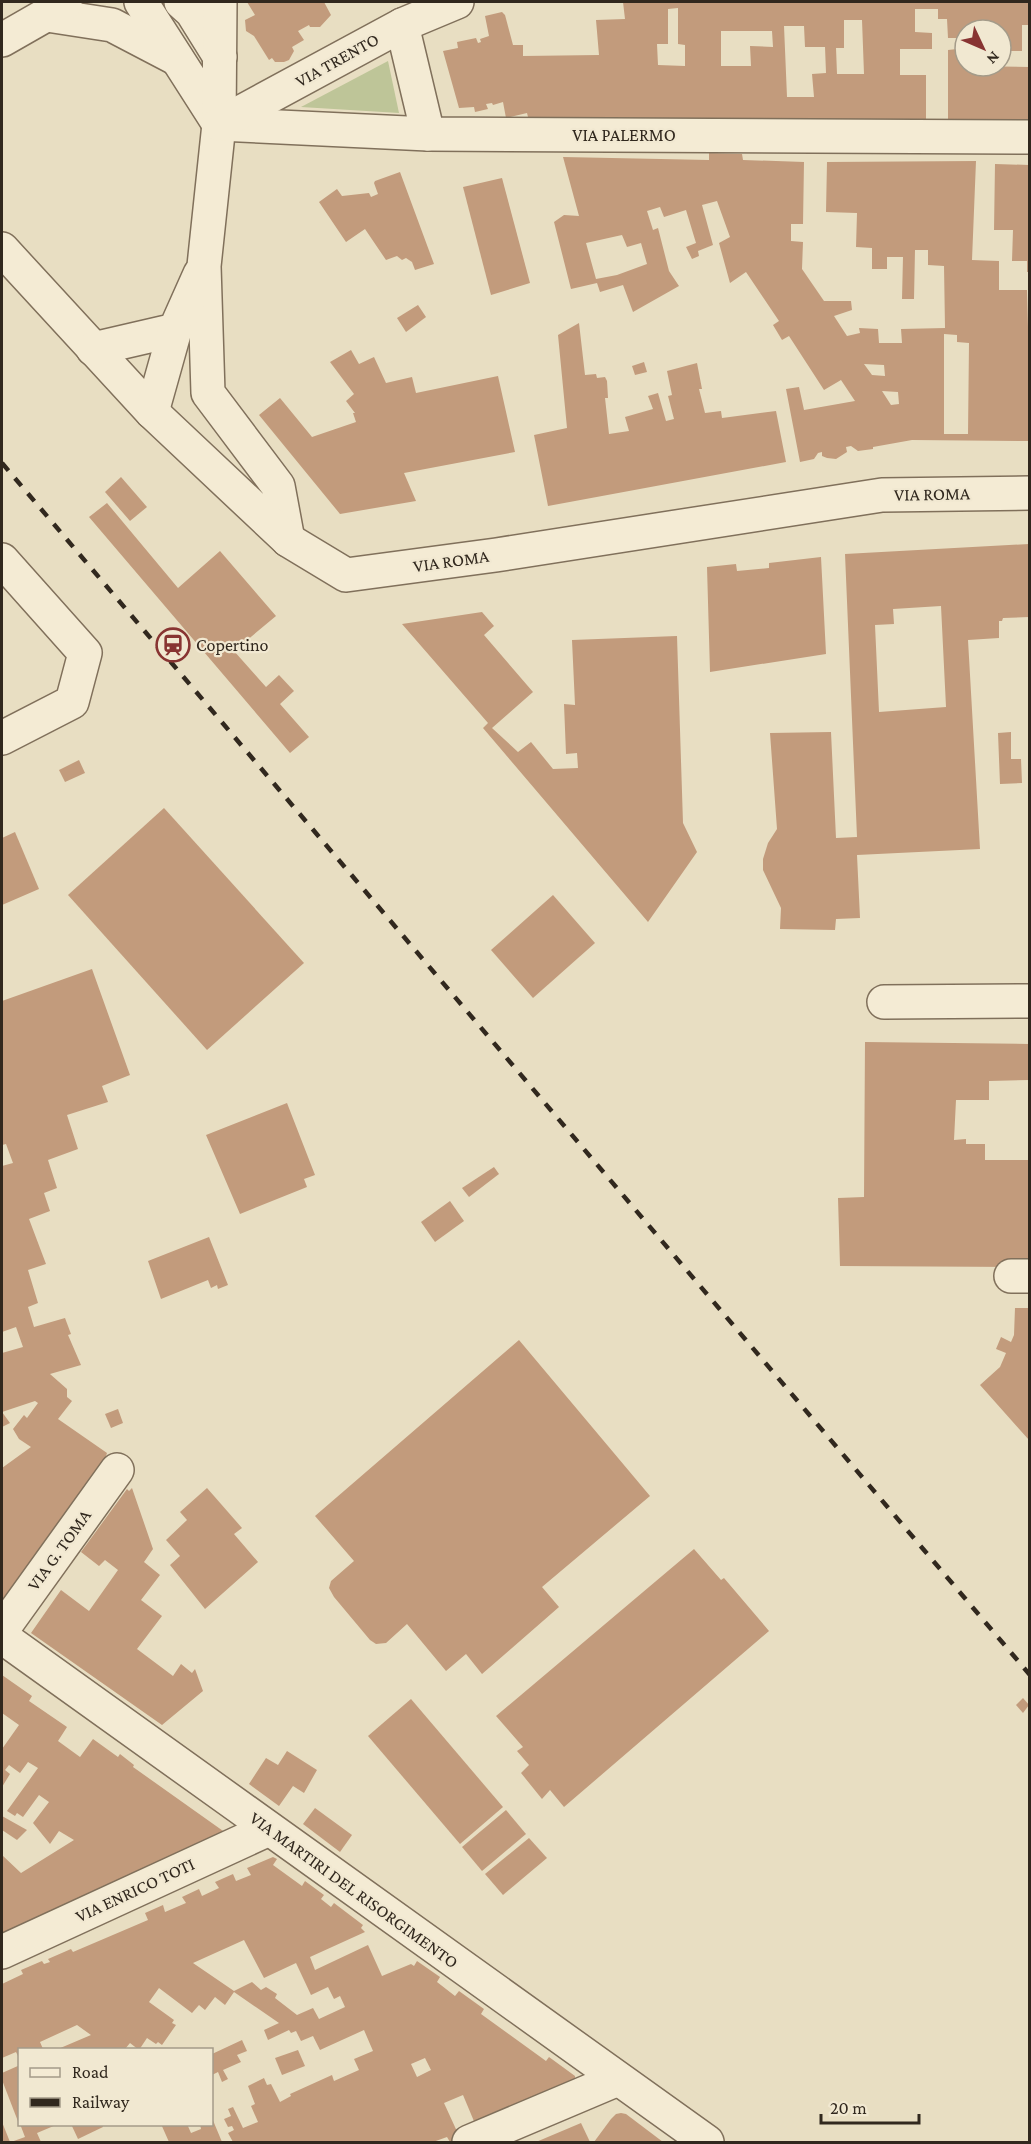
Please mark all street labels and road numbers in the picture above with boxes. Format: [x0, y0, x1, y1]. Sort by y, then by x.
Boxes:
street label: VIA TRENTO [292, 29, 382, 91]
street label: VIA PALERMO [572, 125, 676, 145]
street label: VIA ROMA [894, 483, 971, 505]
street label: VIA ROMA [412, 546, 491, 576]
street label: VIA G. TOMA [23, 1505, 95, 1594]
street label: VIA MARTIRI DEL RISORGIMENTO [246, 1808, 462, 1972]
street label: VIA ENRICO TOTI [72, 1854, 198, 1926]

